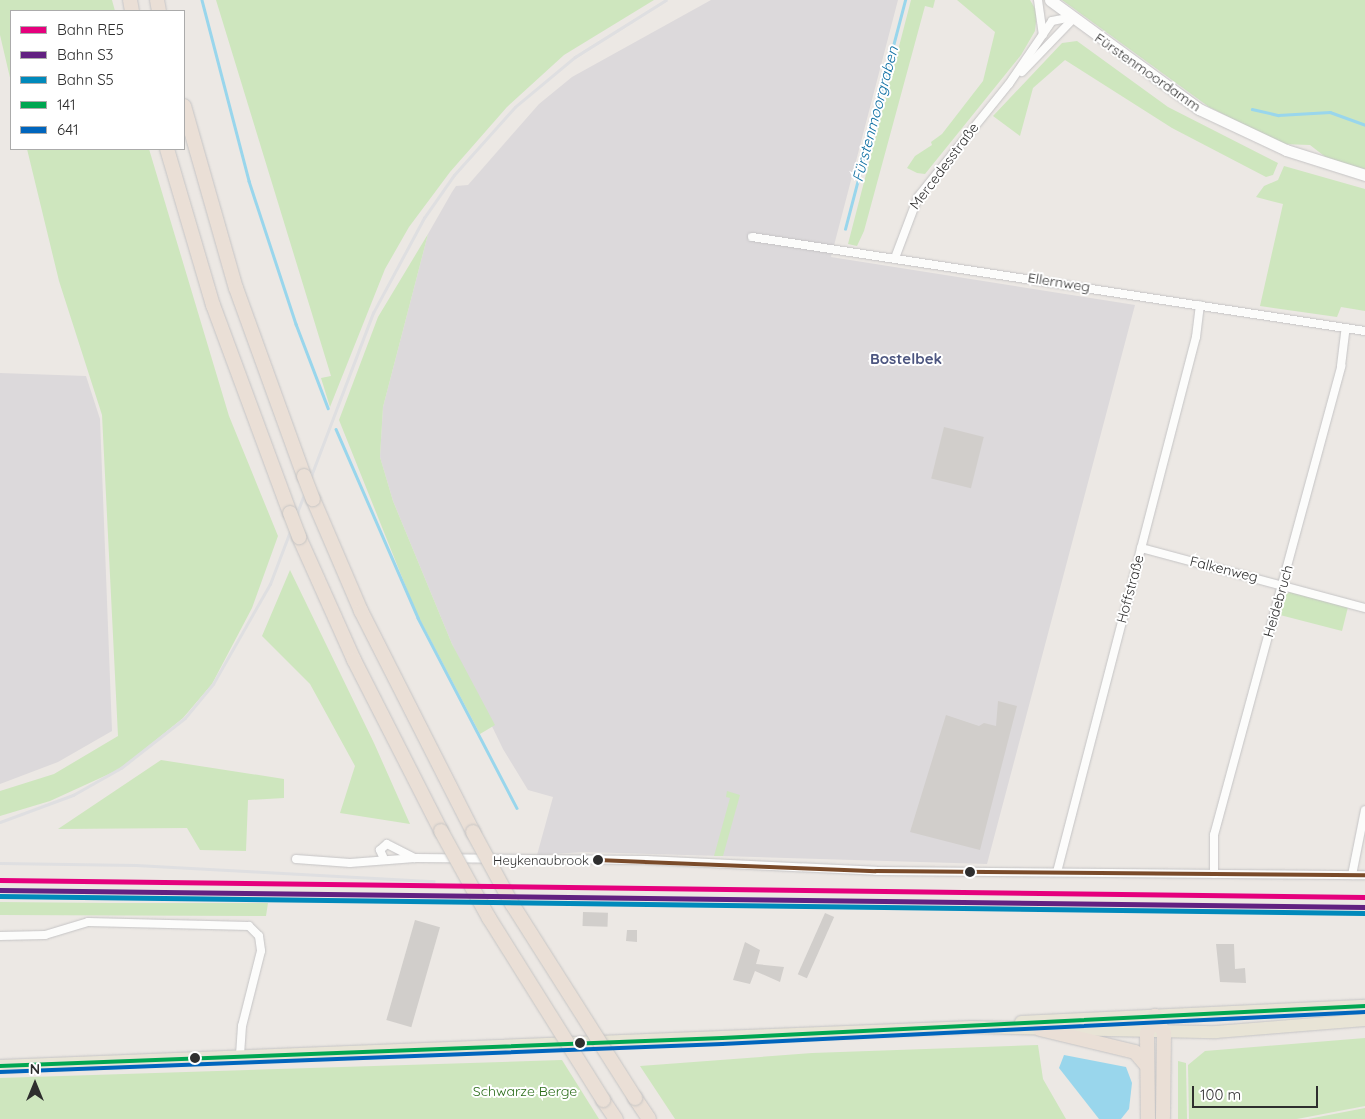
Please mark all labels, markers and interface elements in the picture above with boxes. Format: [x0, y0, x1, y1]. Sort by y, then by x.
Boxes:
legend [10, 10, 185, 150]
text: Bahn RE5 [57, 20, 124, 39]
street label: Fürstenmoordamm [1092, 29, 1204, 115]
water label: Fürstenmoorgraben [848, 44, 902, 184]
text: Bahn S3 [57, 45, 113, 64]
text: Bahn S5 [57, 70, 114, 89]
text: 141 [57, 95, 76, 114]
street label: Mercedesstraße [906, 119, 982, 213]
text: 641 [57, 120, 79, 139]
street label: Ellernweg [1027, 269, 1091, 295]
district label: Bostelbek [870, 350, 942, 368]
street label: Falkenweg [1188, 552, 1260, 586]
street label: Hoffstraße [1113, 553, 1147, 625]
street label: Heidebruch [1260, 563, 1296, 639]
place label: Heykenaubrook [493, 852, 589, 868]
marker: Heykenaubrook [593, 855, 603, 865]
unlabelled marker [965, 867, 975, 877]
unlabelled marker [575, 1038, 585, 1048]
unlabelled marker [190, 1053, 200, 1063]
north arrow [10, 1059, 60, 1109]
text: N [30, 1060, 40, 1078]
scale bar [1195, 1076, 1321, 1108]
park label: Schwarze Berge [473, 1083, 577, 1099]
text: 100 m [1200, 1085, 1241, 1104]

